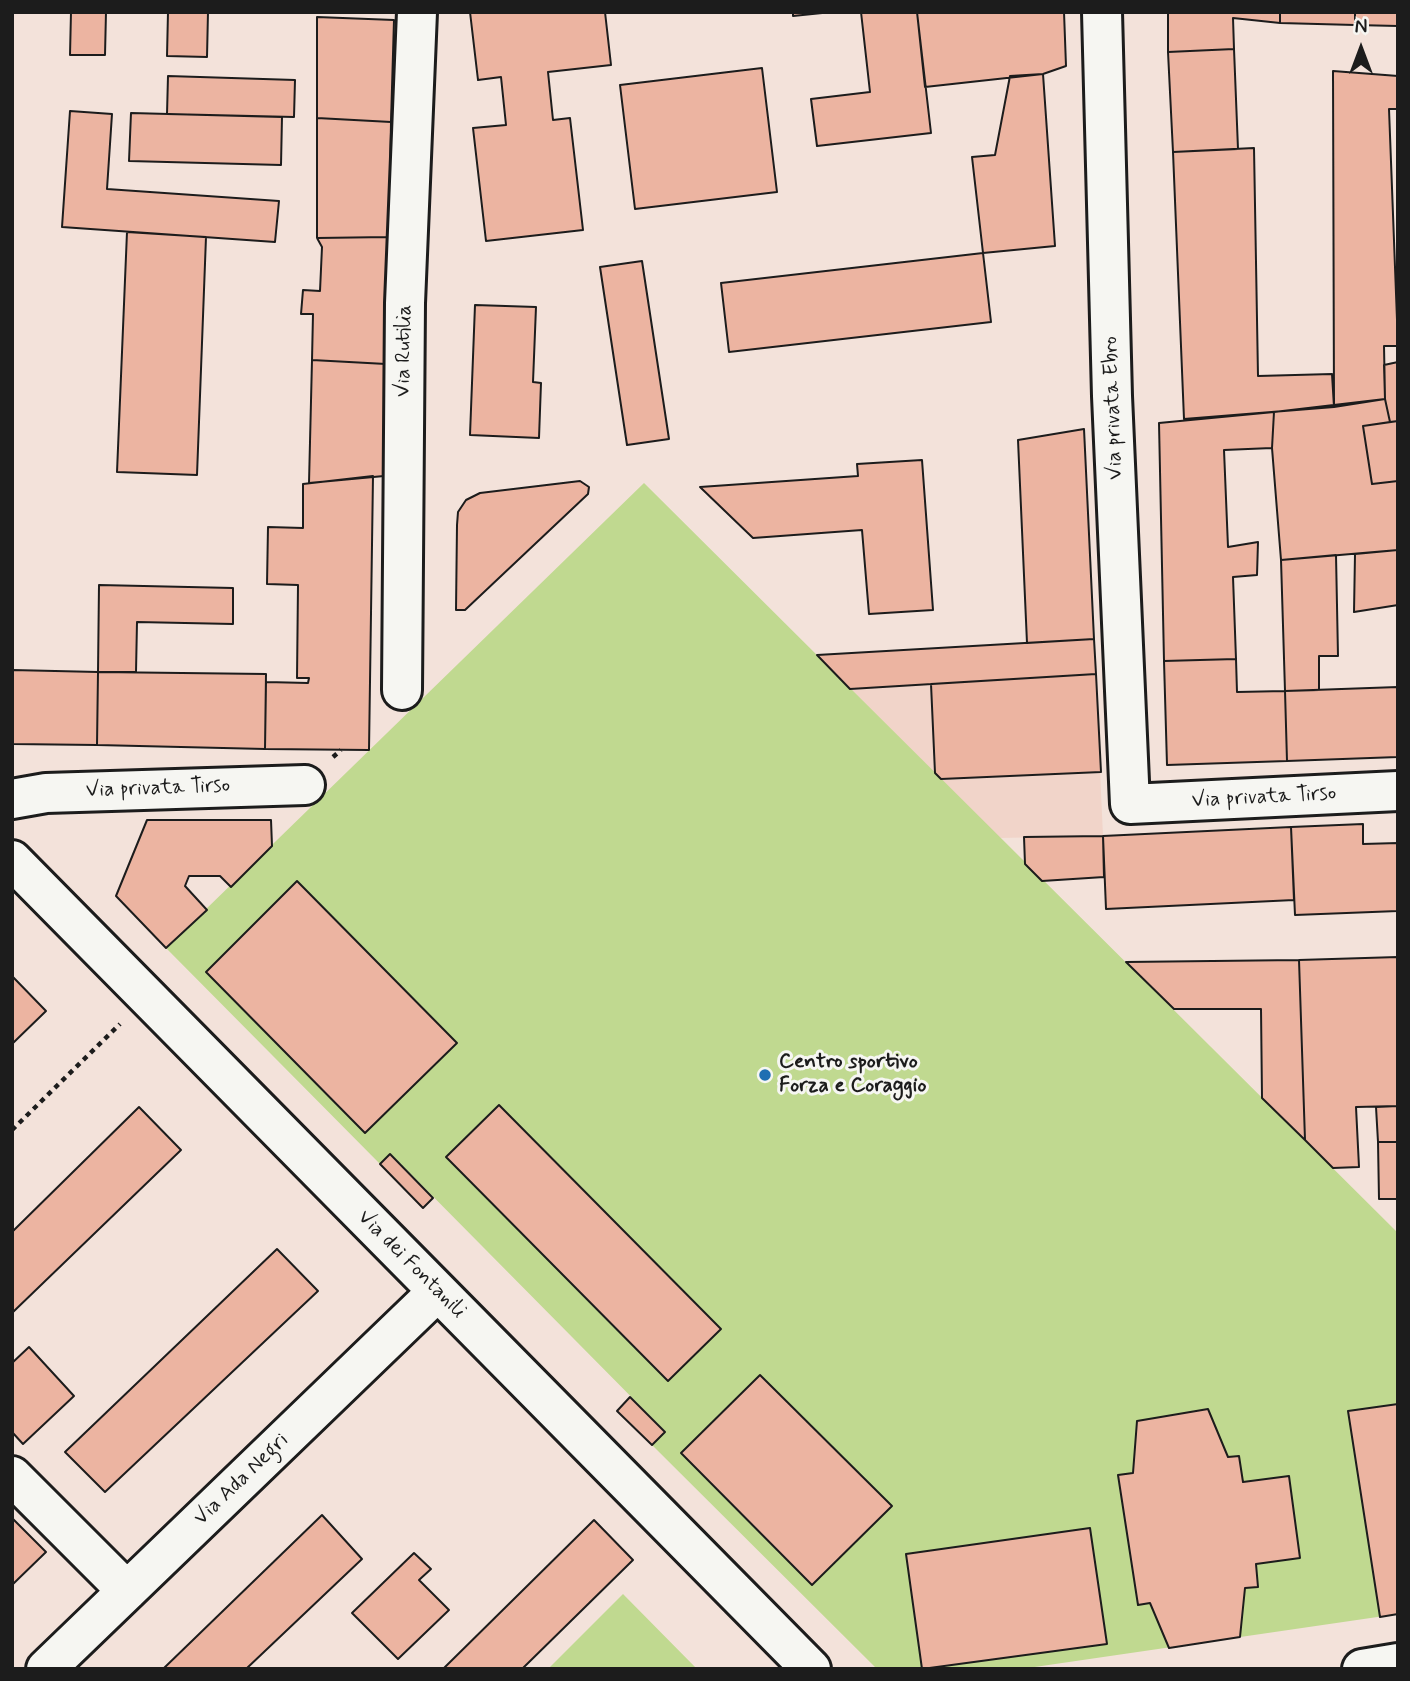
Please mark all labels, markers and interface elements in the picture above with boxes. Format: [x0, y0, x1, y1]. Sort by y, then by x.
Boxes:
north arrow [1326, 14, 1396, 84]
text: N [1355, 15, 1367, 40]
street label: Via Rutilia [392, 305, 418, 397]
street label: Via privata Ebro [1099, 336, 1129, 480]
street label: Via privata Tirso [85, 774, 231, 804]
street label: Via privata Tirso [1191, 782, 1337, 814]
place label: Centro sportivo Forza e Coraggio [779, 1050, 926, 1100]
marker: Centro sportivo Forza e Coraggio [757, 1067, 773, 1083]
street label: Via dei Fontanili [351, 1205, 471, 1325]
street label: Via Ada Negri [189, 1429, 295, 1531]

